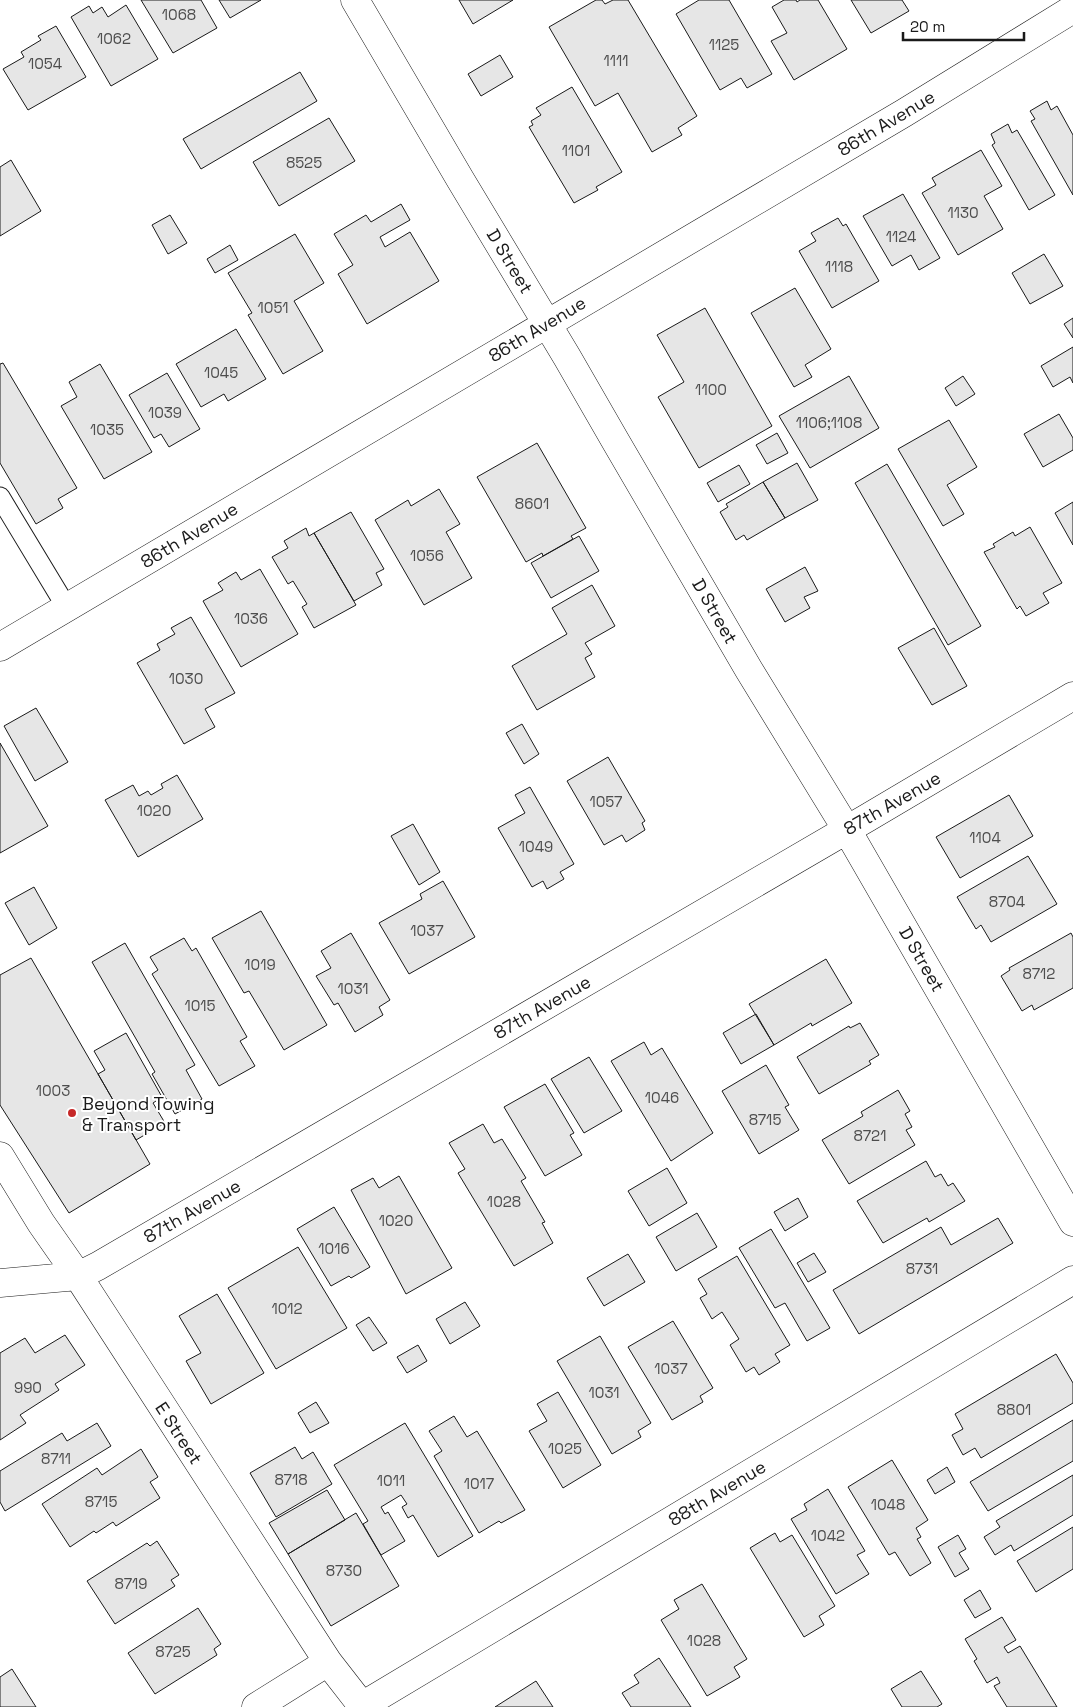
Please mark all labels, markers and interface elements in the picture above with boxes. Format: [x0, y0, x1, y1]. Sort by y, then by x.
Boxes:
house number: 1068 [162, 5, 196, 24]
scale bar [903, 10, 1024, 42]
text: 20 m [910, 17, 945, 36]
house number: 1062 [97, 29, 131, 48]
house number: 1125 [709, 35, 739, 54]
house number: 1111 [603, 51, 629, 70]
house number: 1054 [28, 54, 62, 73]
street label: 86th Avenue [833, 85, 939, 161]
house number: 1101 [562, 141, 590, 160]
house number: 8525 [286, 153, 322, 172]
house number: 1130 [947, 203, 979, 222]
street label: D Street [482, 224, 538, 298]
house number: 1124 [886, 227, 916, 246]
house number: 1118 [825, 257, 853, 276]
street label: 86th Avenue [484, 291, 590, 367]
house number: 1051 [258, 298, 288, 317]
house number: 1045 [204, 363, 238, 382]
house number: 1100 [695, 380, 727, 399]
house number: 1039 [148, 403, 182, 422]
house number: 1106;1108 [796, 413, 862, 432]
house number: 1035 [90, 420, 124, 439]
house number: 8601 [515, 494, 549, 513]
street label: 86th Avenue [136, 497, 242, 573]
house number: 1056 [410, 546, 444, 565]
street label: D Street [687, 574, 743, 648]
house number: 1036 [234, 609, 268, 628]
house number: 1030 [169, 669, 203, 688]
street label: 87th Avenue [839, 766, 945, 840]
house number: 1057 [589, 792, 623, 811]
house number: 1020 [137, 801, 171, 820]
house number: 1104 [969, 828, 1001, 847]
house number: 1049 [519, 837, 553, 856]
house number: 8704 [989, 892, 1025, 911]
house number: 1037 [410, 921, 444, 940]
street label: D Street [894, 922, 950, 996]
house number: 1019 [244, 955, 276, 974]
house number: 8712 [1023, 964, 1055, 983]
street label: 87th Avenue [489, 970, 595, 1044]
house number: 1031 [338, 979, 369, 998]
house number: 1015 [184, 996, 216, 1015]
house number: 1003 [36, 1081, 70, 1100]
house number: 1046 [645, 1088, 679, 1107]
place label: Beyond Towing & Transport [82, 1092, 215, 1136]
marker: Beyond Towing & Transport [66, 1107, 78, 1119]
house number: 8715 [749, 1110, 781, 1129]
house number: 8721 [854, 1126, 886, 1145]
street label: 87th Avenue [139, 1174, 245, 1248]
house number: 1028 [487, 1192, 521, 1211]
house number: 1020 [379, 1211, 413, 1230]
house number: 1016 [318, 1239, 350, 1258]
house number: 8731 [906, 1259, 938, 1278]
house number: 1012 [271, 1299, 303, 1318]
house number: 1037 [654, 1359, 688, 1378]
house number: 990 [14, 1378, 42, 1397]
house number: 1031 [589, 1383, 620, 1402]
street label: E Street [150, 1397, 208, 1469]
house number: 8801 [997, 1400, 1031, 1419]
house number: 1025 [548, 1439, 582, 1458]
house number: 8711 [41, 1449, 71, 1468]
street label: 88th Avenue [664, 1455, 770, 1531]
house number: 8718 [274, 1470, 308, 1489]
house number: 1011 [377, 1471, 405, 1490]
house number: 1017 [464, 1474, 494, 1493]
house number: 8715 [85, 1492, 117, 1511]
house number: 1048 [871, 1495, 905, 1514]
house number: 1042 [811, 1526, 845, 1545]
house number: 8730 [326, 1561, 362, 1580]
house number: 8719 [115, 1574, 147, 1593]
house number: 1028 [687, 1631, 721, 1650]
house number: 8725 [155, 1642, 191, 1661]

